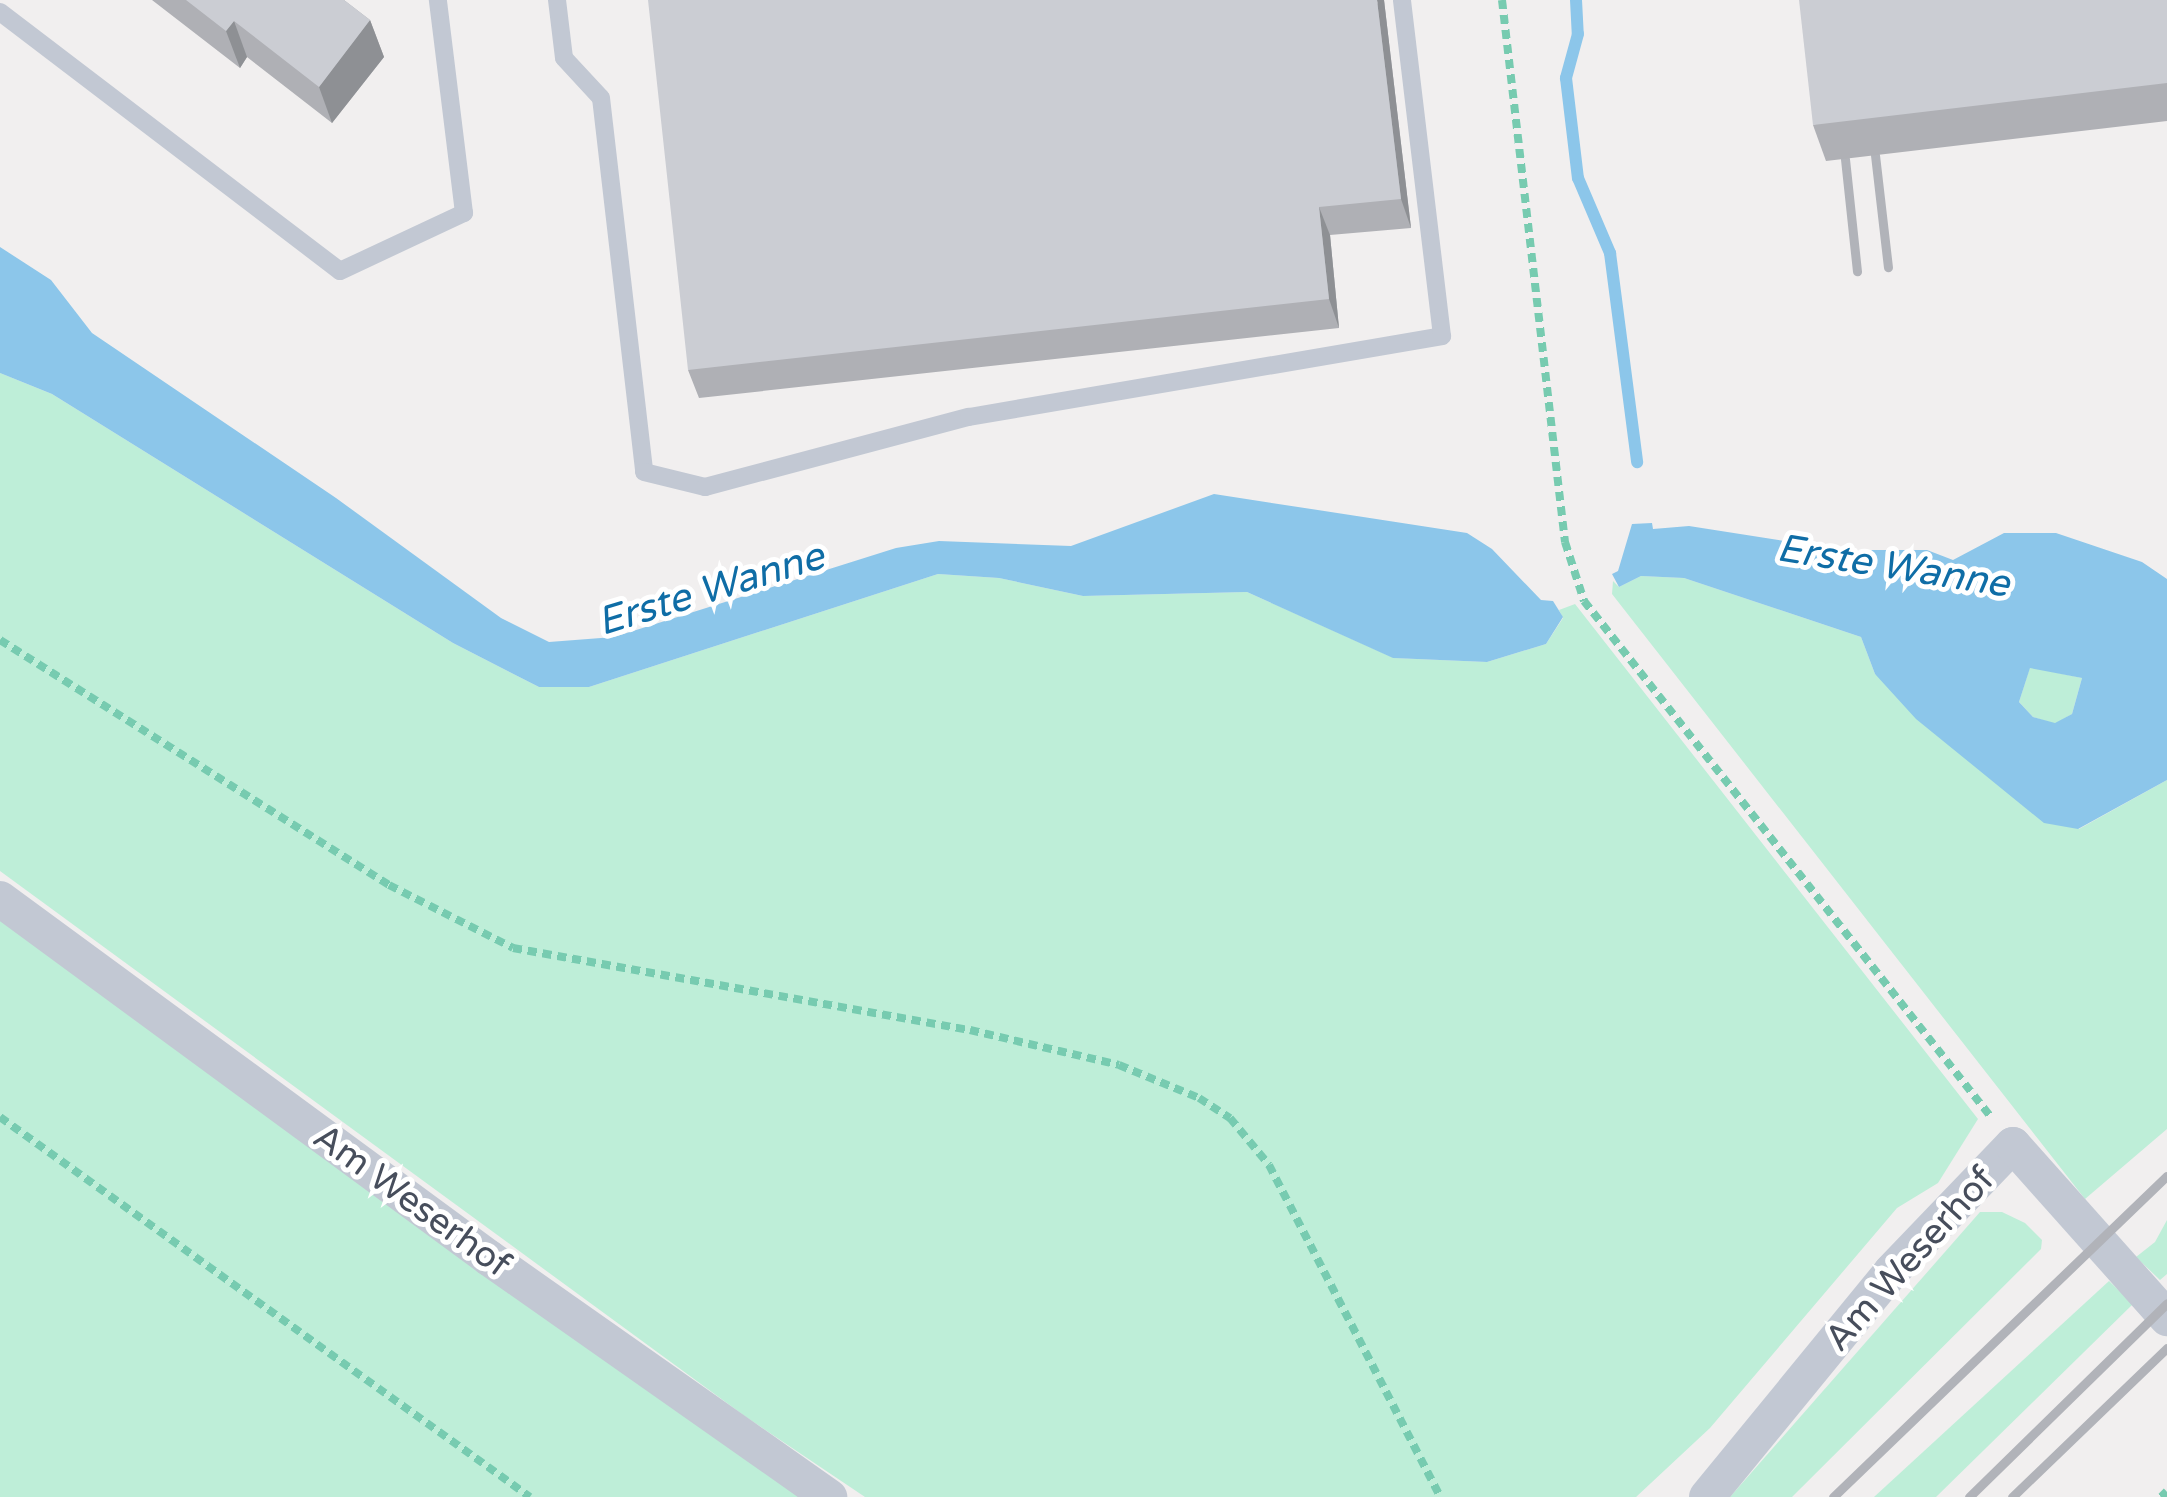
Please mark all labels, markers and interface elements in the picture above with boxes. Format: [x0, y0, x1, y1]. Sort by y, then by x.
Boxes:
water label: Erste Wanne [1774, 526, 2012, 608]
water label: Erste Wanne [592, 533, 830, 647]
street label: Am Weserhof [305, 1115, 519, 1287]
street label: Am Weserhof [1816, 1158, 2004, 1360]

